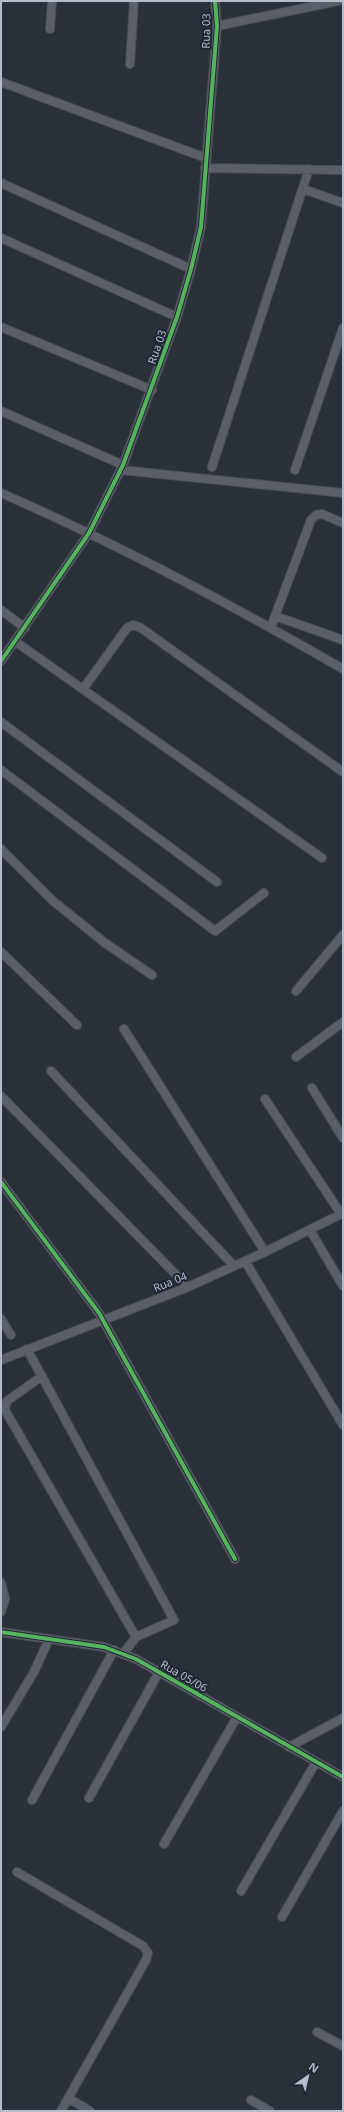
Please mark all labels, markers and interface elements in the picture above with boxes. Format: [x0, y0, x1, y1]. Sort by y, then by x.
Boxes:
street label: Rua 03 [198, 13, 213, 49]
street label: Rua 03 [144, 328, 169, 366]
street label: Rua 04 [151, 1268, 190, 1295]
street label: Rua 05/06 [158, 1656, 210, 1695]
north arrow [288, 2056, 328, 2096]
text: N [306, 2059, 322, 2076]

